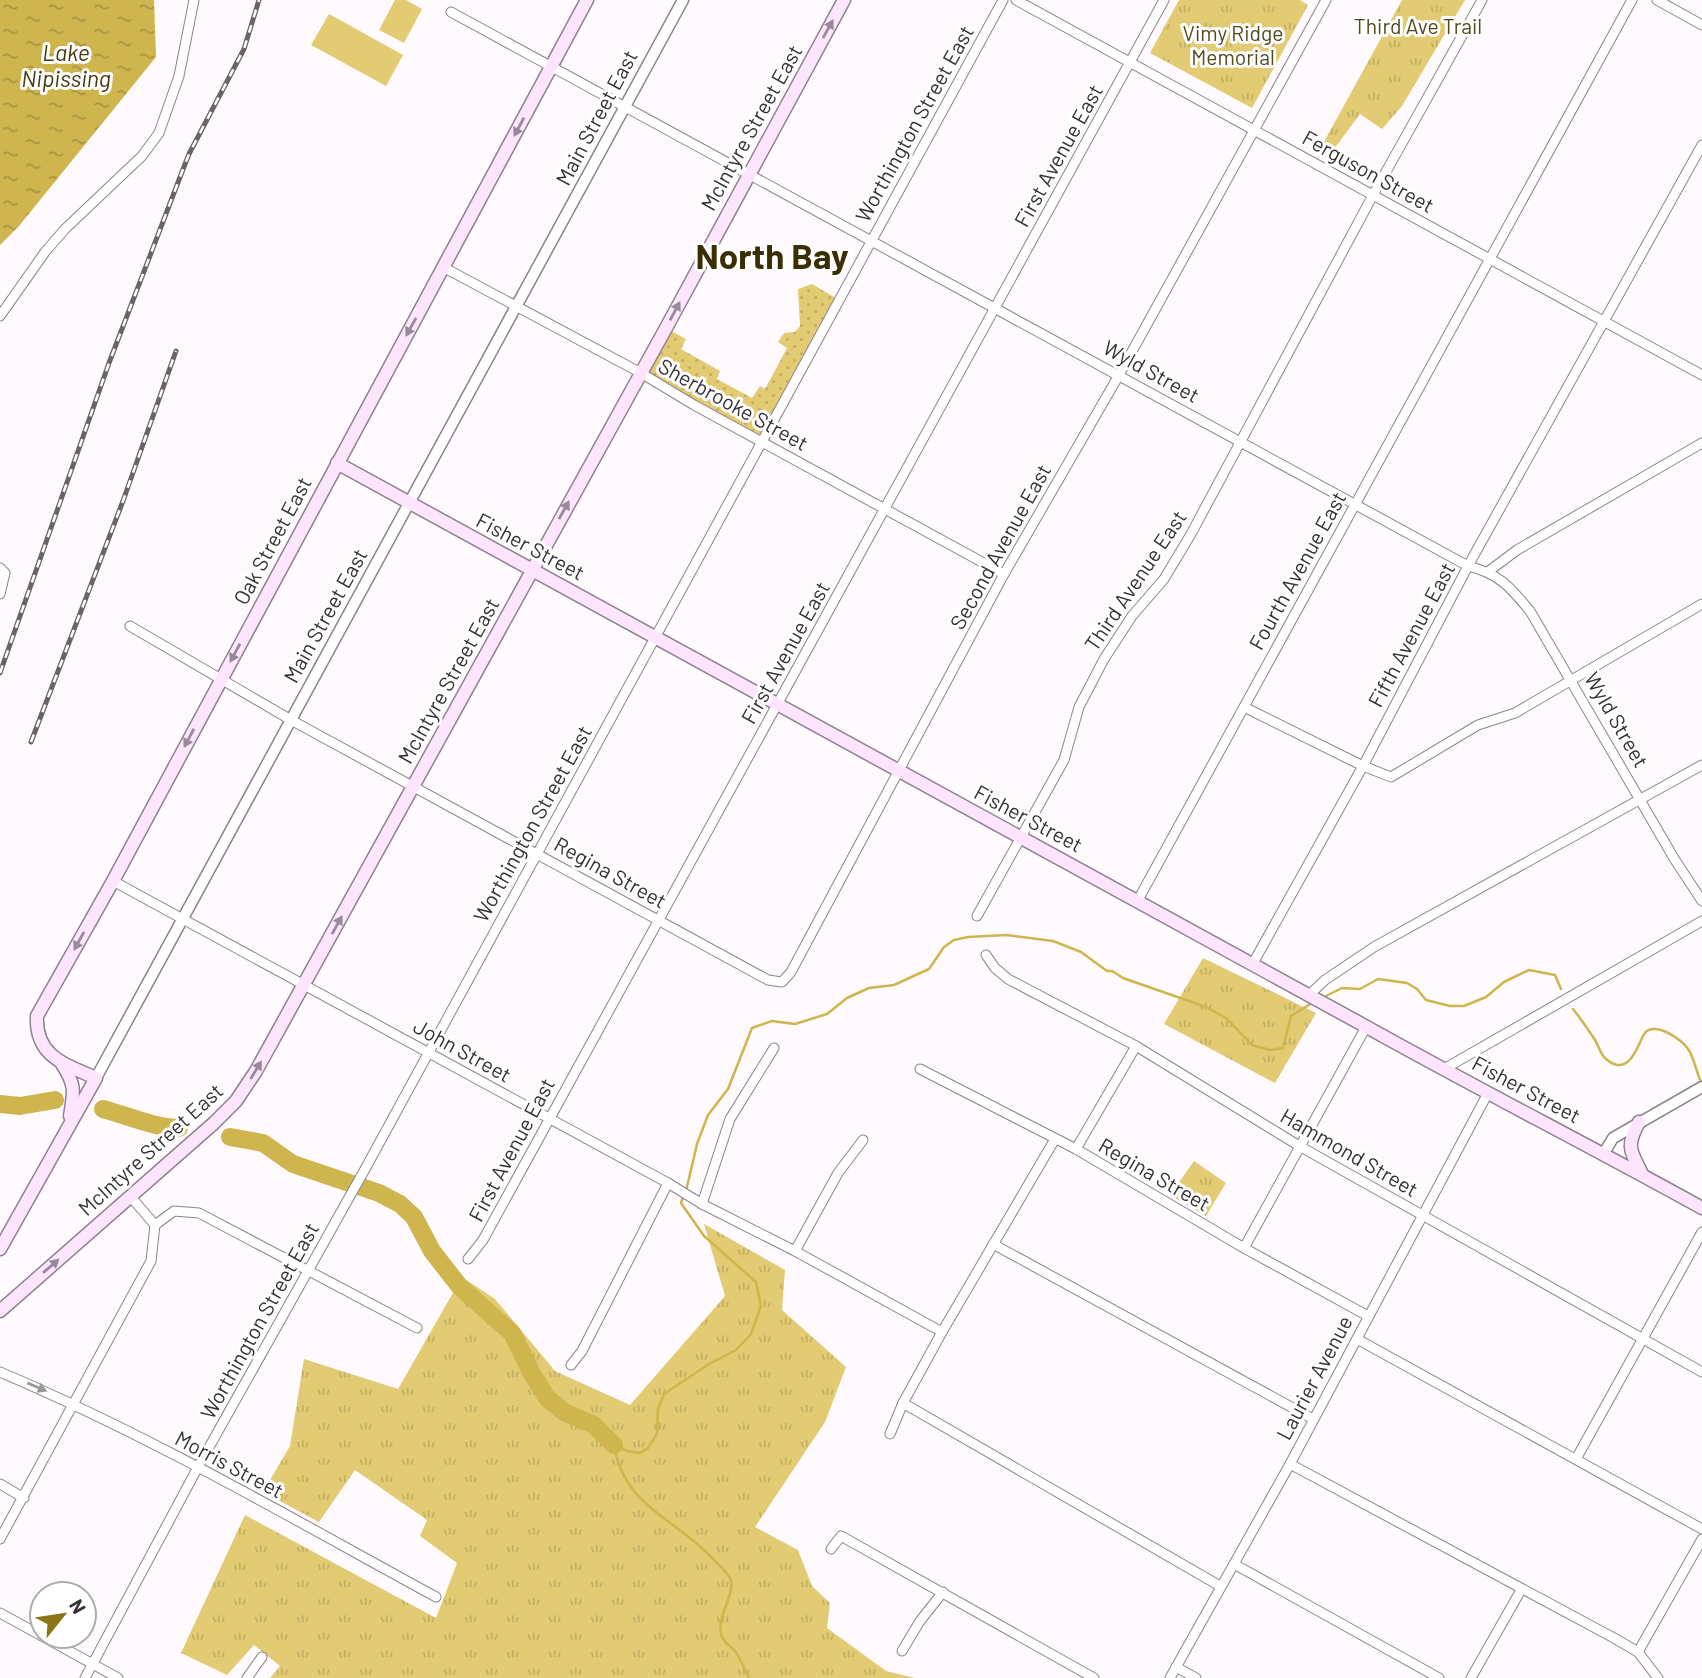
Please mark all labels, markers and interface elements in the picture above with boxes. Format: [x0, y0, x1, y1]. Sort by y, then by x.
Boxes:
park label: Third Ave Trail [1354, 13, 1482, 38]
one-way arrow [822, 19, 834, 38]
park label: Vimy Ridge Memorial [1183, 20, 1283, 69]
street label: Worthington Street East [849, 21, 978, 226]
water label: Lake Nipissing [21, 38, 111, 92]
street label: McIntyre Street East [695, 40, 807, 215]
street label: Main Street East [550, 46, 642, 189]
street label: First Avenue East [1008, 80, 1107, 231]
one-way arrow [513, 117, 525, 136]
street label: Ferguson Street [1299, 124, 1439, 217]
district label: North Bay [695, 234, 849, 276]
one-way arrow [669, 301, 681, 321]
one-way arrow [405, 317, 417, 336]
street label: Wyld Street [1099, 334, 1204, 407]
street label: Sherbrooke Street [655, 352, 813, 455]
street label: Second Avenue East [944, 459, 1055, 633]
street label: Oak Street East [228, 472, 316, 608]
street label: Fourth Avenue East [1243, 487, 1351, 654]
one-way arrow [558, 500, 570, 520]
street label: Third Avenue East [1079, 505, 1191, 655]
street label: Fisher Street [472, 507, 589, 585]
street label: Main Street East [278, 544, 372, 687]
street label: Fifth Avenue East [1362, 558, 1459, 711]
street label: First Avenue East [735, 577, 834, 728]
street label: McIntyre Street East [392, 593, 504, 768]
one-way arrow [229, 643, 240, 663]
street label: Wyld Street [1580, 667, 1655, 771]
street label: Worthington Street East [467, 721, 596, 926]
one-way arrow [183, 728, 195, 748]
street label: Fisher Street [970, 779, 1087, 857]
street label: Regina Street [550, 831, 671, 913]
one-way arrow [331, 915, 342, 935]
one-way arrow [73, 931, 85, 950]
street label: John Street [410, 1013, 516, 1087]
street label: Fisher Street [1468, 1050, 1585, 1128]
one-way arrow [249, 1061, 262, 1080]
street label: First Avenue East [462, 1073, 559, 1225]
street label: McIntyre Street East [73, 1077, 227, 1220]
street label: Hammond Street [1277, 1102, 1423, 1201]
street label: Regina Street [1095, 1132, 1215, 1216]
street label: Worthington Street East [194, 1218, 323, 1423]
one-way arrow [43, 1259, 60, 1274]
street label: Laurier Avenue [1271, 1311, 1357, 1444]
one-way arrow [26, 1382, 47, 1393]
street label: Morris Street [171, 1425, 288, 1503]
north arrow [28, 1580, 98, 1650]
text: N [65, 1595, 91, 1617]

